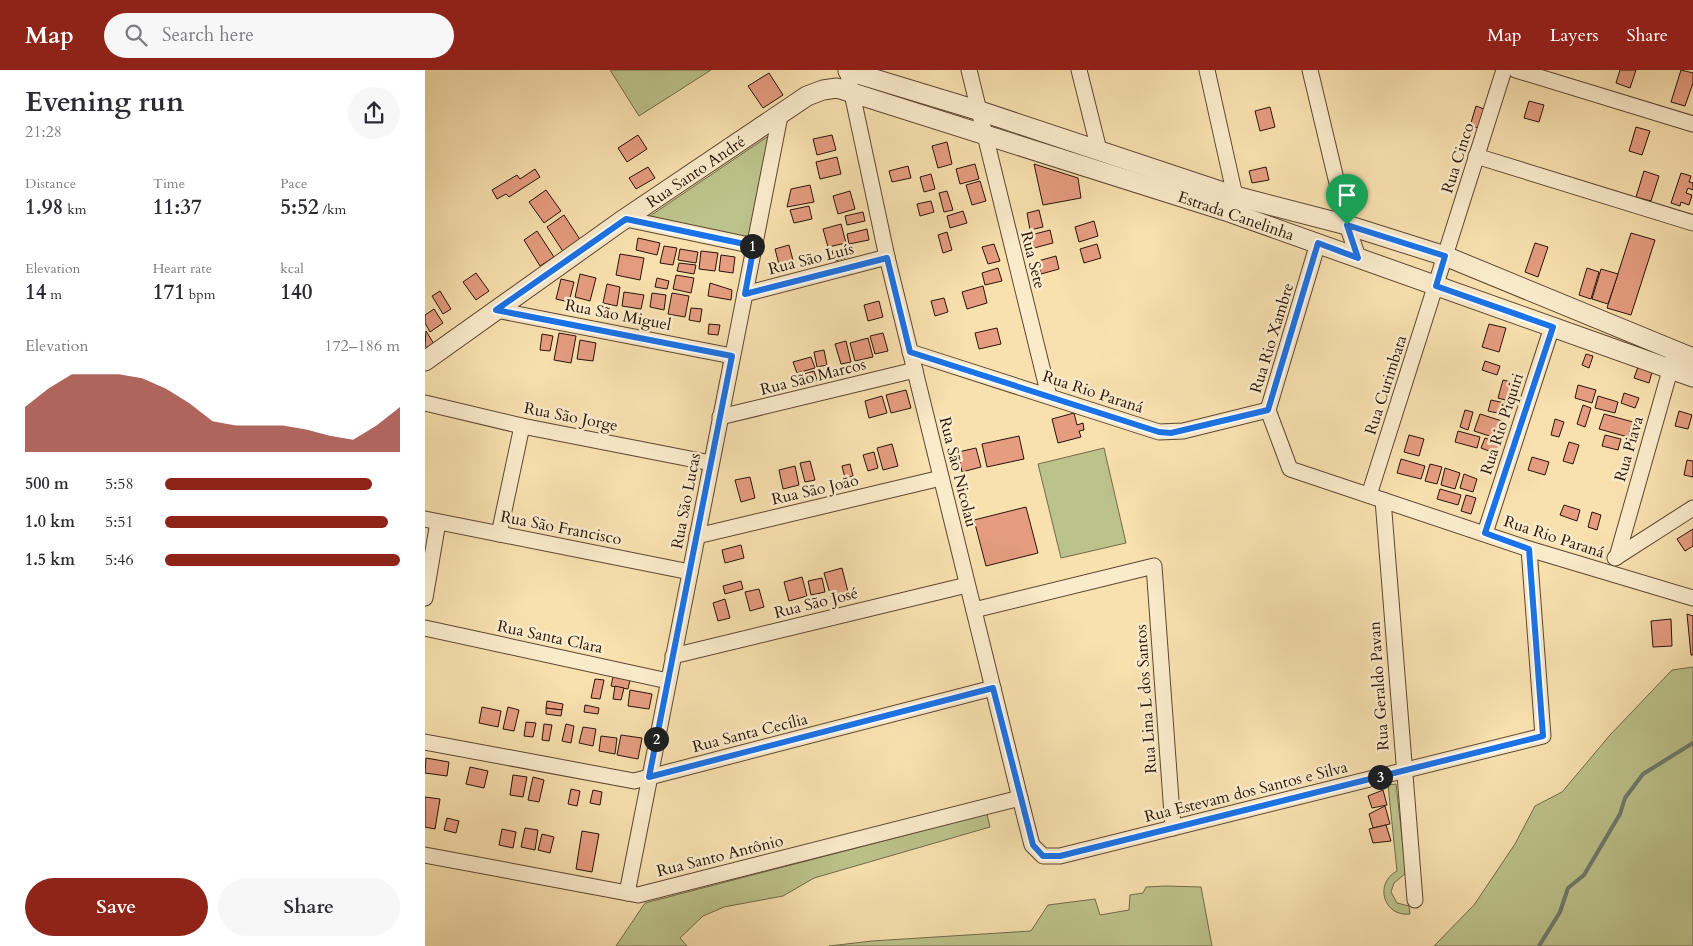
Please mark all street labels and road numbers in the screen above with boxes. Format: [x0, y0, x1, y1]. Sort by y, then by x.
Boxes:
street label: Rua Cinco [1436, 120, 1480, 196]
street label: Rua Santo André [642, 131, 750, 213]
street label: Estrada Canelinha [1175, 186, 1297, 246]
street label: Rua Sete [1015, 229, 1051, 291]
street label: Rua São Luís [766, 238, 856, 280]
street label: Rua Rio Xambre [1245, 280, 1299, 396]
street label: Rua São Miguel [563, 294, 673, 336]
street label: Rua Curimbata [1360, 332, 1412, 438]
street label: Rua São Marcos [758, 353, 868, 401]
street label: Rua Rio Paraná [1040, 365, 1146, 419]
street label: Rua Rio Piquiri [1475, 370, 1529, 478]
street label: Rua São Jorge [522, 397, 620, 437]
street label: Rua Piava [1609, 414, 1649, 484]
street label: Rua São Nicolau [934, 415, 982, 530]
street label: Rua São Lucas [666, 451, 706, 551]
street label: Rua São João [769, 469, 861, 511]
street label: Rua São Francisco [499, 505, 624, 551]
street label: Rua Rio Paraná [1501, 510, 1607, 564]
street label: Rua São José [772, 582, 860, 624]
street label: Rua Santa Clara [495, 615, 605, 659]
street label: Rua Geraldo Pavan [1364, 621, 1394, 751]
street label: Rua Lina L dos Santos [1130, 624, 1162, 774]
street label: Rua Santa Cecília [690, 708, 810, 758]
street label: Rua Estevam dos Santos e Silva [1142, 756, 1350, 828]
street label: Rua Santo Antônio [654, 830, 786, 882]

